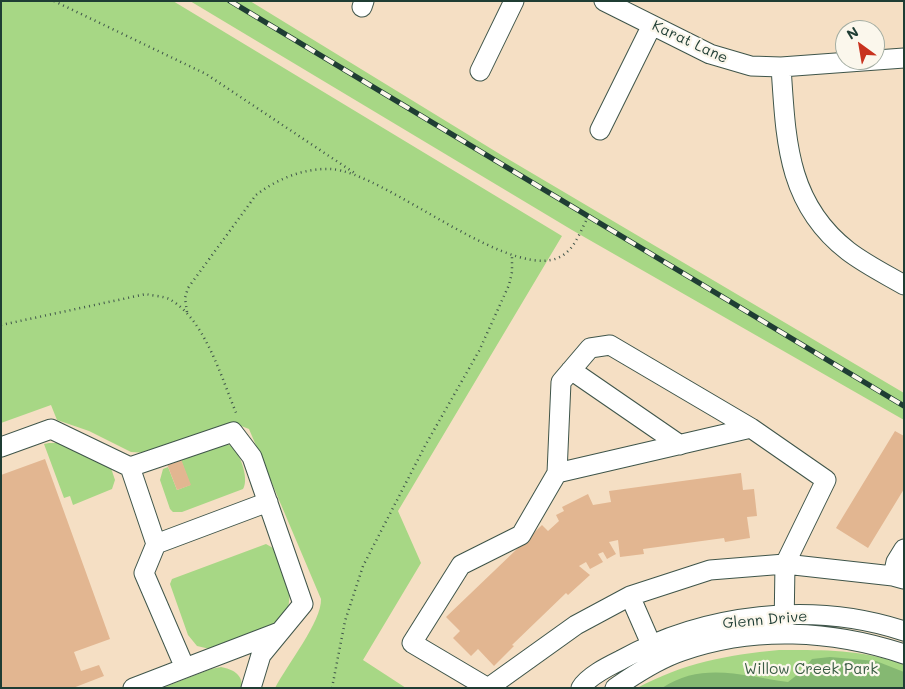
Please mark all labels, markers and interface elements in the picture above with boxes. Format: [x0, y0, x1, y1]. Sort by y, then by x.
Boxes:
street label: Karat Lane [649, 17, 731, 67]
north arrow [835, 20, 885, 70]
text: N [843, 22, 862, 44]
street label: Glenn Drive [722, 607, 808, 633]
park label: Willow Creek Park [744, 660, 878, 678]

